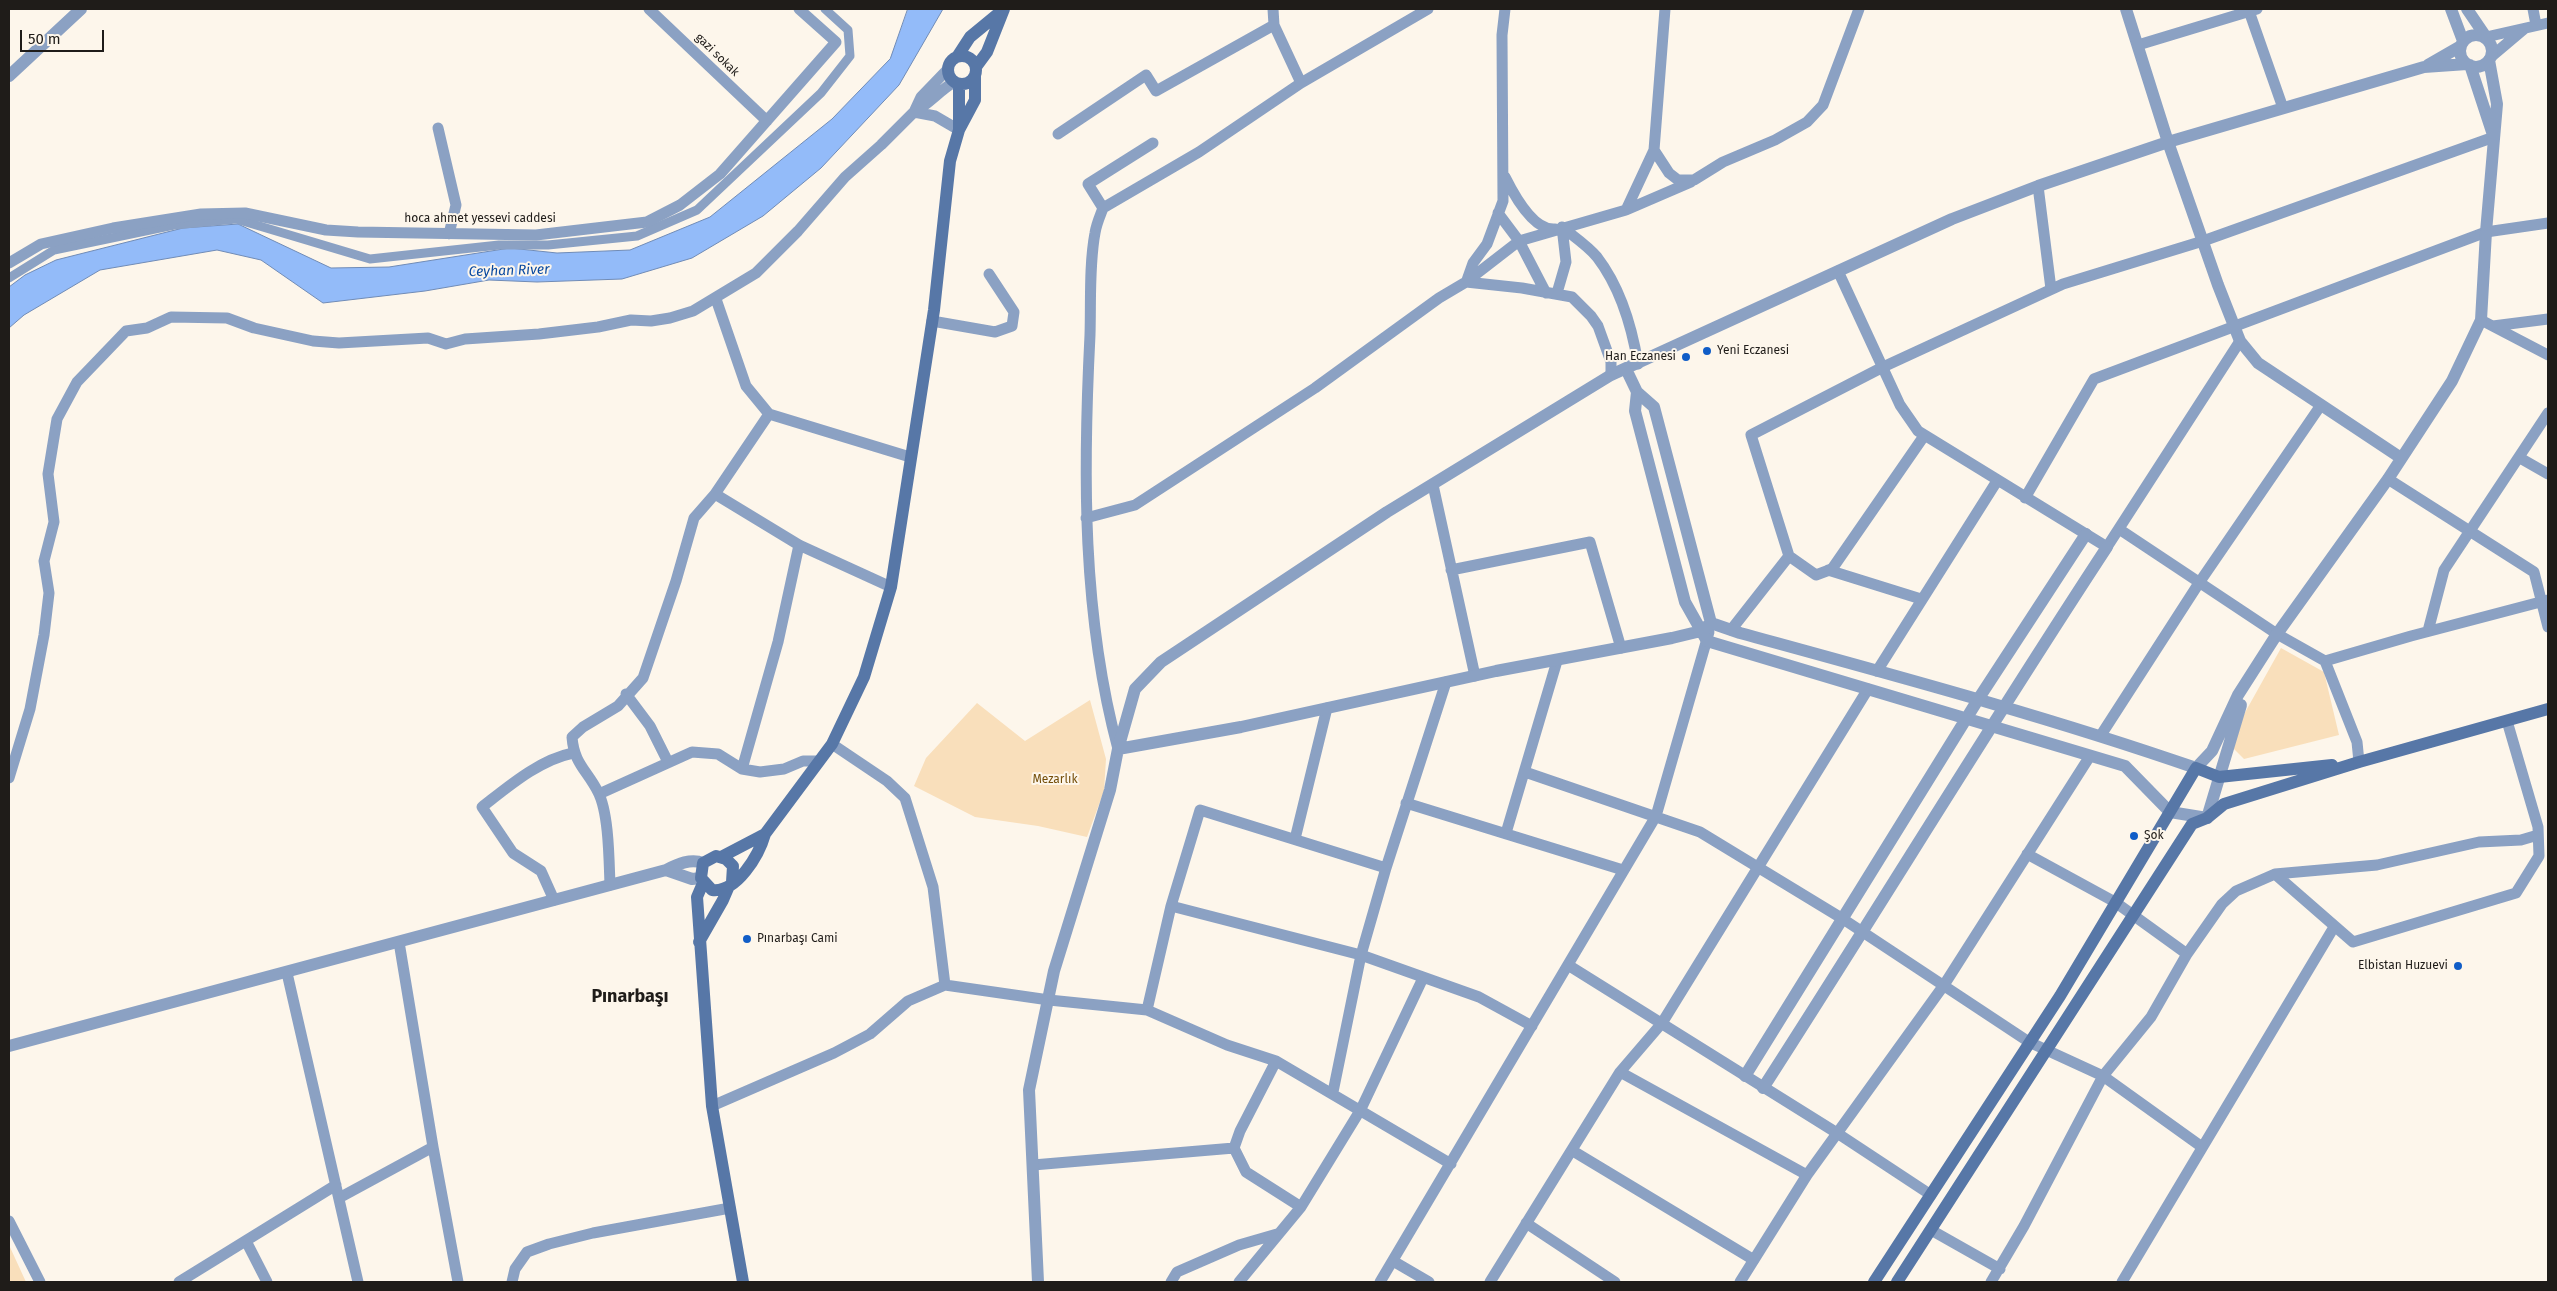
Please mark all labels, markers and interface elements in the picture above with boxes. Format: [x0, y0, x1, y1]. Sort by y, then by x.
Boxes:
scale bar [22, 20, 106, 52]
text: 50 m [28, 30, 61, 48]
street label: gazi sokak [692, 31, 742, 79]
street label: hoca ahmet yessevi caddesi [404, 212, 556, 226]
water label: Ceyhan River [468, 261, 550, 281]
place label: Yeni Eczanesi [1717, 344, 1789, 358]
marker: Yeni Eczanesi [1701, 345, 1713, 357]
place label: Han Eczanesi [1605, 350, 1676, 364]
marker: Han Eczanesi [1680, 351, 1692, 363]
park label: Mezarlık [1032, 773, 1078, 787]
place label: Şok [2144, 829, 2164, 843]
marker: Şok [2128, 830, 2140, 842]
place label: Pınarbaşı Cami [757, 932, 838, 946]
marker: Pınarbaşı Cami [741, 933, 753, 945]
place label: Elbistan Huzuevi [2358, 959, 2448, 973]
marker: Elbistan Huzuevi [2452, 960, 2464, 972]
district label: Pınarbaşı [591, 986, 669, 1008]

